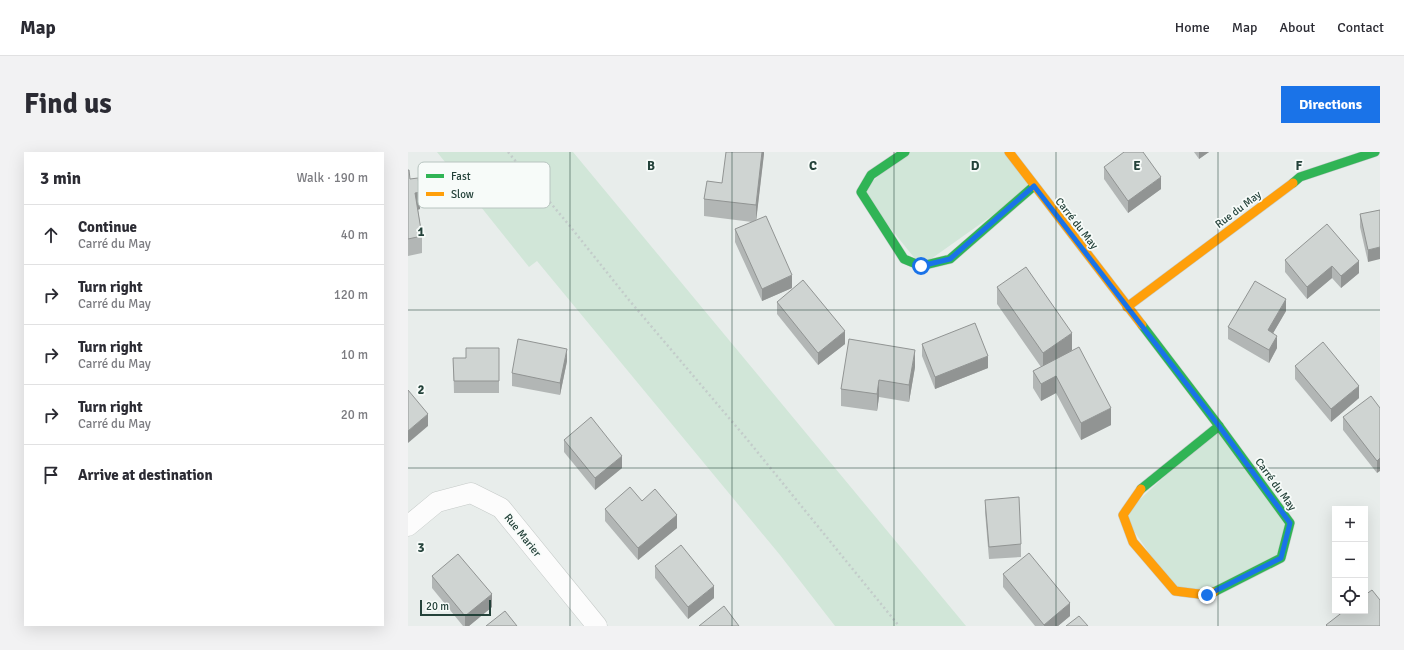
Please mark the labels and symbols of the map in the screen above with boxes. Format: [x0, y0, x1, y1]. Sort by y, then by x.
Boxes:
text: B [647, 158, 655, 174]
text: C [809, 158, 817, 174]
text: D [971, 158, 980, 174]
text: E [1133, 158, 1141, 174]
text: F [1296, 158, 1303, 174]
legend [418, 162, 550, 208]
text: Fast [451, 170, 471, 183]
street label: Rue du May [1213, 187, 1264, 231]
text: Slow [451, 188, 474, 201]
street label: Carré du May [1052, 195, 1101, 252]
text: 1 [417, 224, 425, 240]
route start [912, 257, 930, 275]
text: 2 [417, 382, 425, 398]
street label: Carré du May [1252, 456, 1299, 514]
street label: Rue Marier [501, 511, 544, 559]
text: 3 [417, 540, 425, 556]
route end [1198, 586, 1216, 604]
scale bar [420, 598, 491, 617]

